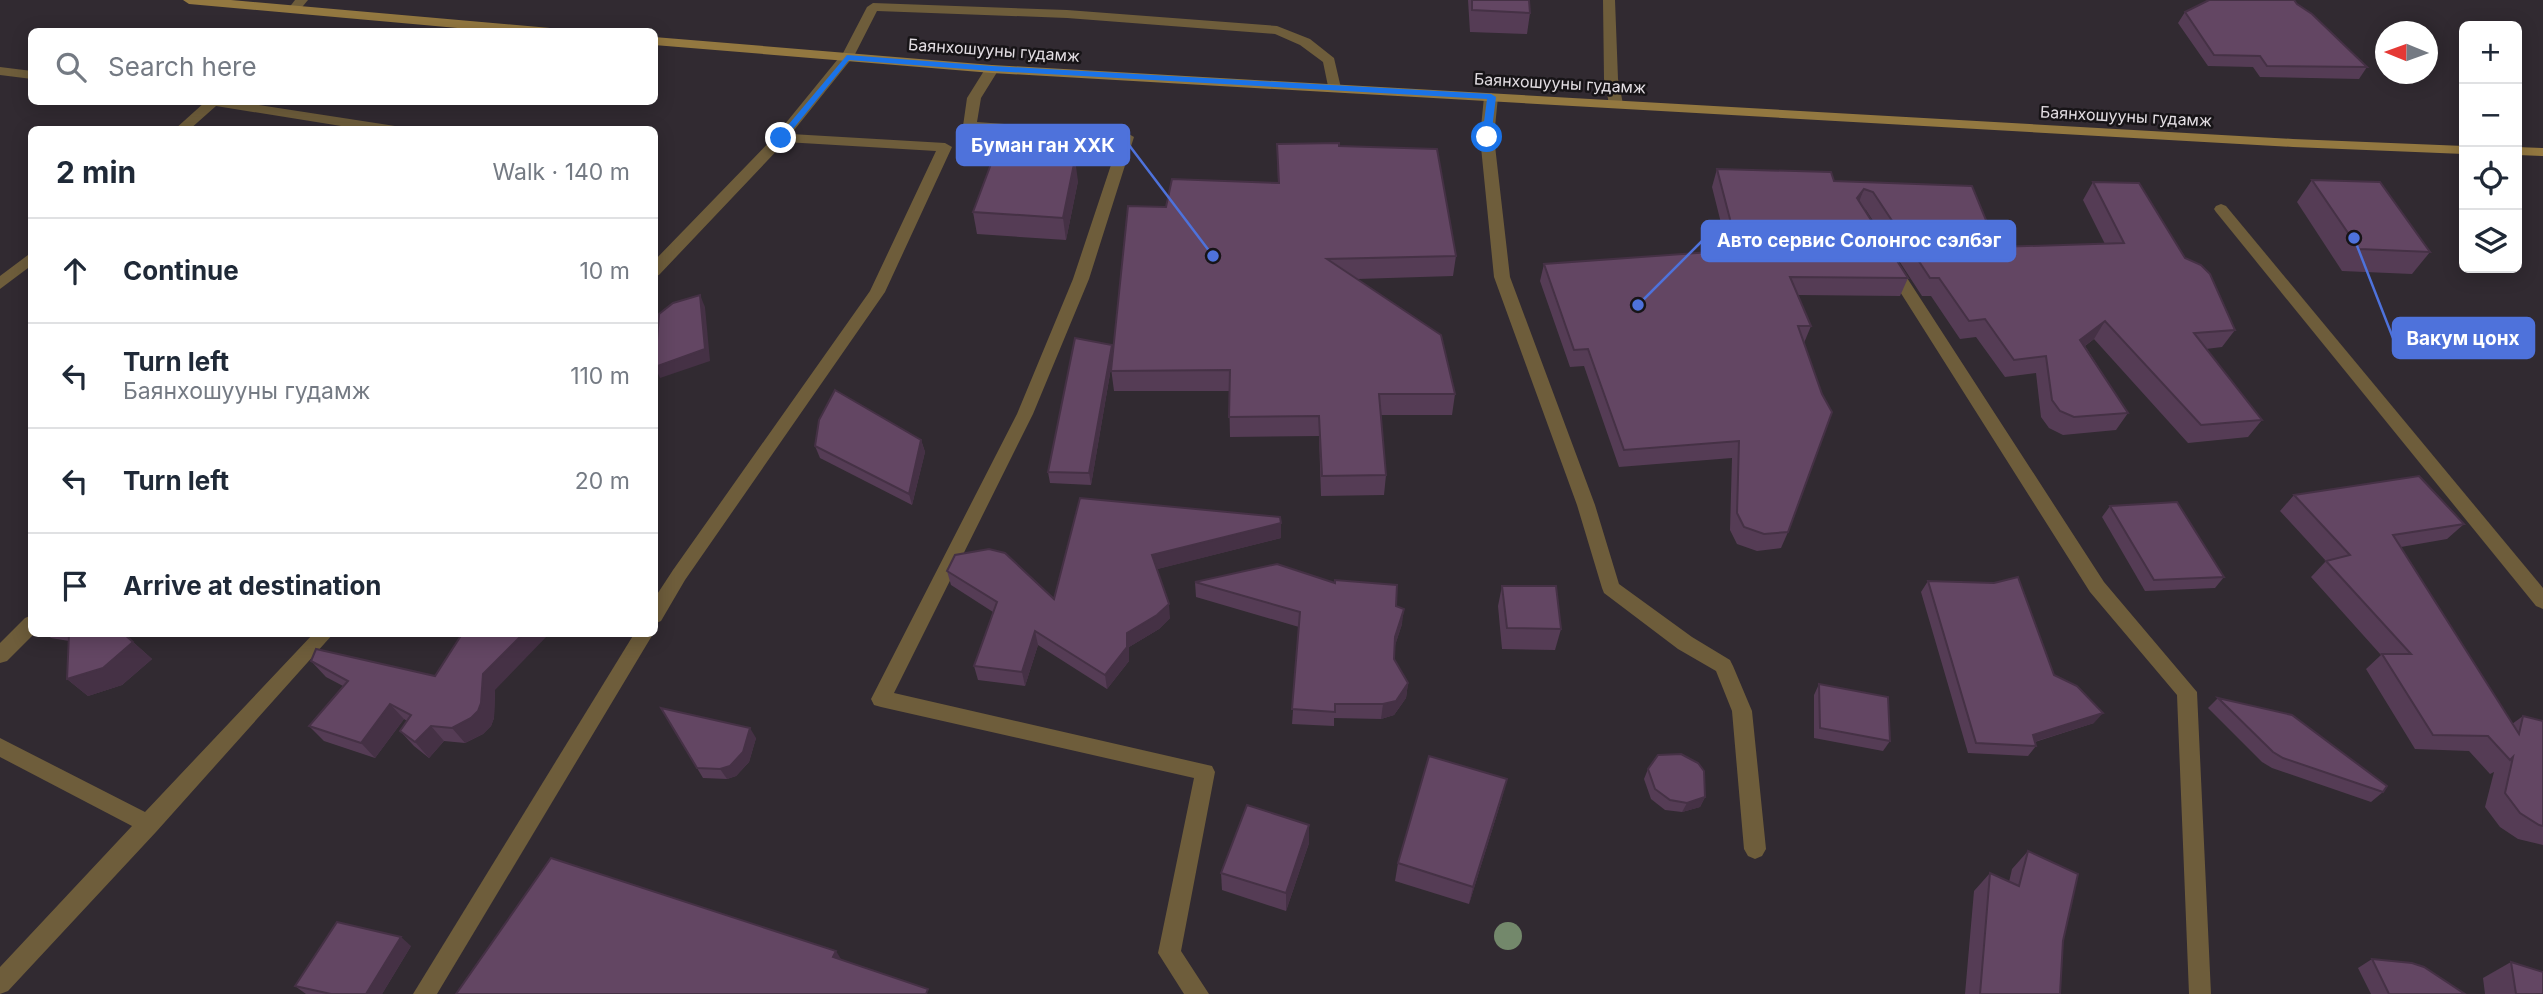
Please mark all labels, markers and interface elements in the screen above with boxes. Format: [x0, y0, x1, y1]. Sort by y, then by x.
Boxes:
north arrow [2375, 21, 2438, 84]
map controls [2459, 21, 2522, 273]
button: + [2459, 21, 2522, 84]
search box [28, 28, 658, 105]
street label: Баянхошууны гудамж [907, 34, 1081, 66]
icon: search [52, 48, 90, 86]
text: Search here [108, 51, 257, 82]
street label: Баянхошууны гудамж [1474, 69, 1646, 97]
button: − [2459, 84, 2522, 147]
street label: Баянхошууны гудамж [2040, 102, 2212, 130]
route start [1471, 121, 1502, 152]
route end [765, 122, 796, 153]
callout: Буман ган ХХК [957, 125, 1129, 165]
text: Буман ган ХХК [971, 134, 1115, 157]
button: locate [2459, 147, 2522, 210]
text: 2 min [56, 154, 136, 190]
text: Walk · 140 m [492, 158, 630, 186]
button: layers [2459, 210, 2522, 273]
callout: Авто сервис Солонгос сэлбэг [1702, 221, 2015, 261]
text: Авто сервис Солонгос сэлбэг [1717, 229, 2002, 252]
icon: ahead [56, 252, 94, 290]
text: Continue [123, 255, 239, 286]
text: 10 m [580, 257, 630, 285]
callout: Вакум цонх [2393, 318, 2534, 358]
text: Вакум цонх [2406, 327, 2520, 350]
text: Turn left [123, 346, 229, 377]
icon: left [56, 357, 94, 395]
text: 110 m [570, 362, 630, 390]
text: Баянхошууны гудамж [123, 377, 370, 405]
icon: left [56, 462, 94, 500]
text: Turn left [123, 465, 229, 496]
text: 20 m [575, 467, 630, 495]
icon: arrive [56, 567, 94, 605]
text: Arrive at destination [123, 570, 382, 601]

